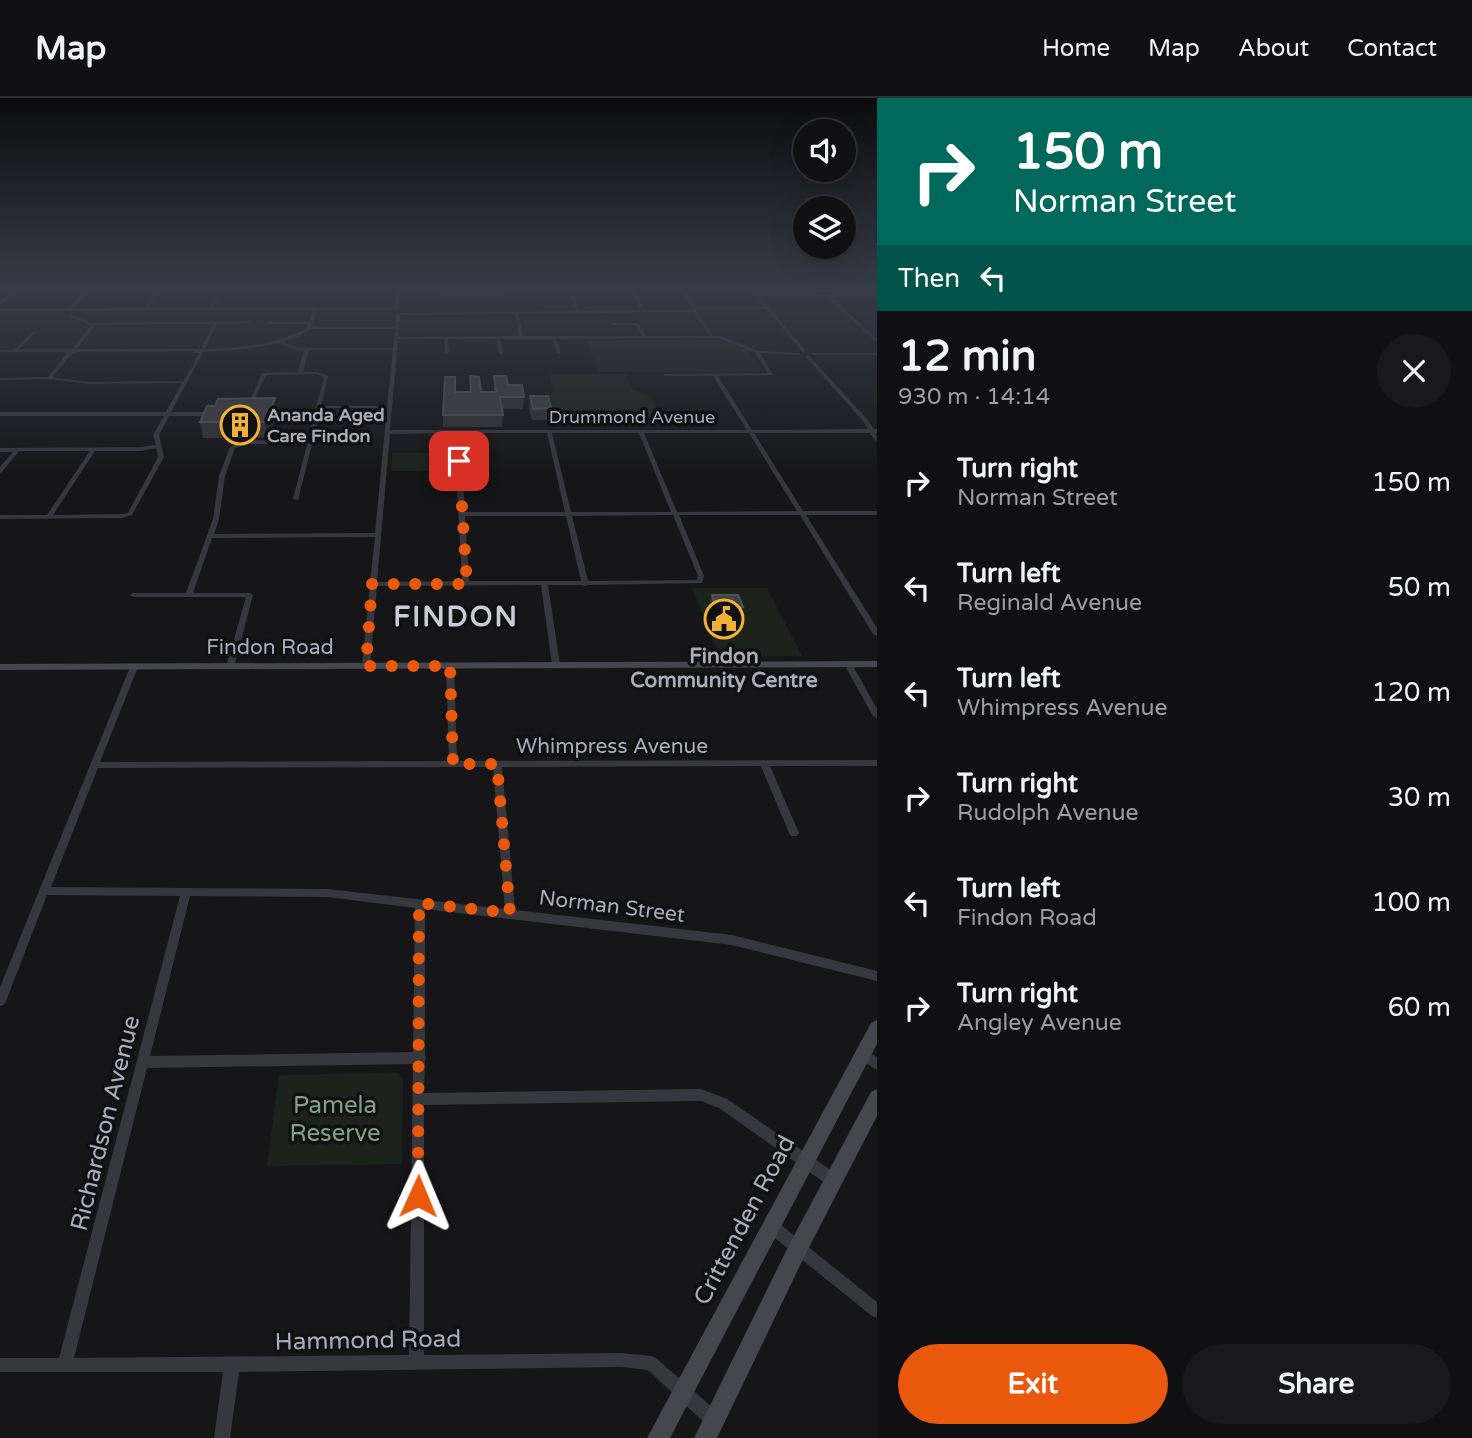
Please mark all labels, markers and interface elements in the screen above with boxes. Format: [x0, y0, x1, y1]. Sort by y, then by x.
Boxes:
text: Map [35, 29, 106, 68]
text: Home [1042, 34, 1110, 63]
text: Map [1148, 34, 1200, 63]
text: About [1238, 34, 1309, 63]
text: Contact [1347, 34, 1437, 63]
map controls [793, 119, 856, 259]
button: sound [793, 119, 856, 182]
text: 150 m [1013, 123, 1163, 182]
icon: right [898, 126, 989, 217]
text: Norman Street [1013, 183, 1237, 221]
button: layers [793, 196, 856, 259]
icon: left [974, 259, 1012, 297]
text: Then [898, 263, 960, 294]
text: 12 min [898, 331, 1036, 382]
button: close [1377, 334, 1451, 408]
text: 930 m · 14:14 [898, 383, 1050, 411]
building icon: Ananda Aged Care Findon [219, 404, 261, 446]
place label: Ananda Aged Care Findon [267, 404, 385, 447]
street label: Drummond Avenue [549, 406, 715, 428]
pin [429, 431, 489, 491]
icon: arrive [440, 442, 478, 480]
text: Turn right [957, 453, 1078, 484]
icon: right [898, 464, 936, 502]
text: 150 m [1371, 467, 1451, 498]
text: Norman Street [957, 484, 1118, 512]
text: Turn left [957, 558, 1060, 589]
icon: left [898, 569, 936, 607]
text: 50 m [1388, 572, 1451, 603]
text: Reginald Avenue [957, 589, 1142, 617]
public building icon: Findon Community Centre [703, 598, 745, 640]
district label: FINDON [393, 600, 519, 634]
street label: Findon Road [206, 635, 334, 660]
place label: Findon Community Centre [630, 644, 818, 693]
text: Turn left [957, 663, 1060, 694]
icon: left [898, 674, 936, 712]
text: 120 m [1371, 677, 1451, 708]
text: Whimpress Avenue [957, 694, 1167, 722]
street label: Whimpress Avenue [516, 734, 708, 759]
text: Turn right [957, 768, 1078, 799]
icon: right [898, 779, 936, 817]
text: 30 m [1388, 782, 1451, 813]
text: Rudolph Avenue [957, 799, 1138, 827]
text: Turn left [957, 873, 1060, 904]
icon: left [898, 884, 936, 922]
street label: Norman Street [538, 885, 686, 928]
text: 100 m [1371, 887, 1451, 918]
text: Findon Road [957, 904, 1097, 932]
text: Turn right [957, 978, 1078, 1009]
icon: right [898, 989, 936, 1027]
text: 60 m [1388, 992, 1451, 1023]
text: Angley Avenue [957, 1009, 1122, 1037]
street label: Richardson Avenue [65, 1012, 146, 1234]
park label: Pamela Reserve [289, 1091, 381, 1148]
street label: Crittenden Road [688, 1130, 801, 1310]
position arrow [381, 1159, 455, 1233]
street label: Hammond Road [274, 1324, 462, 1357]
button: Exit [898, 1344, 1168, 1424]
button: Share [1182, 1344, 1451, 1424]

